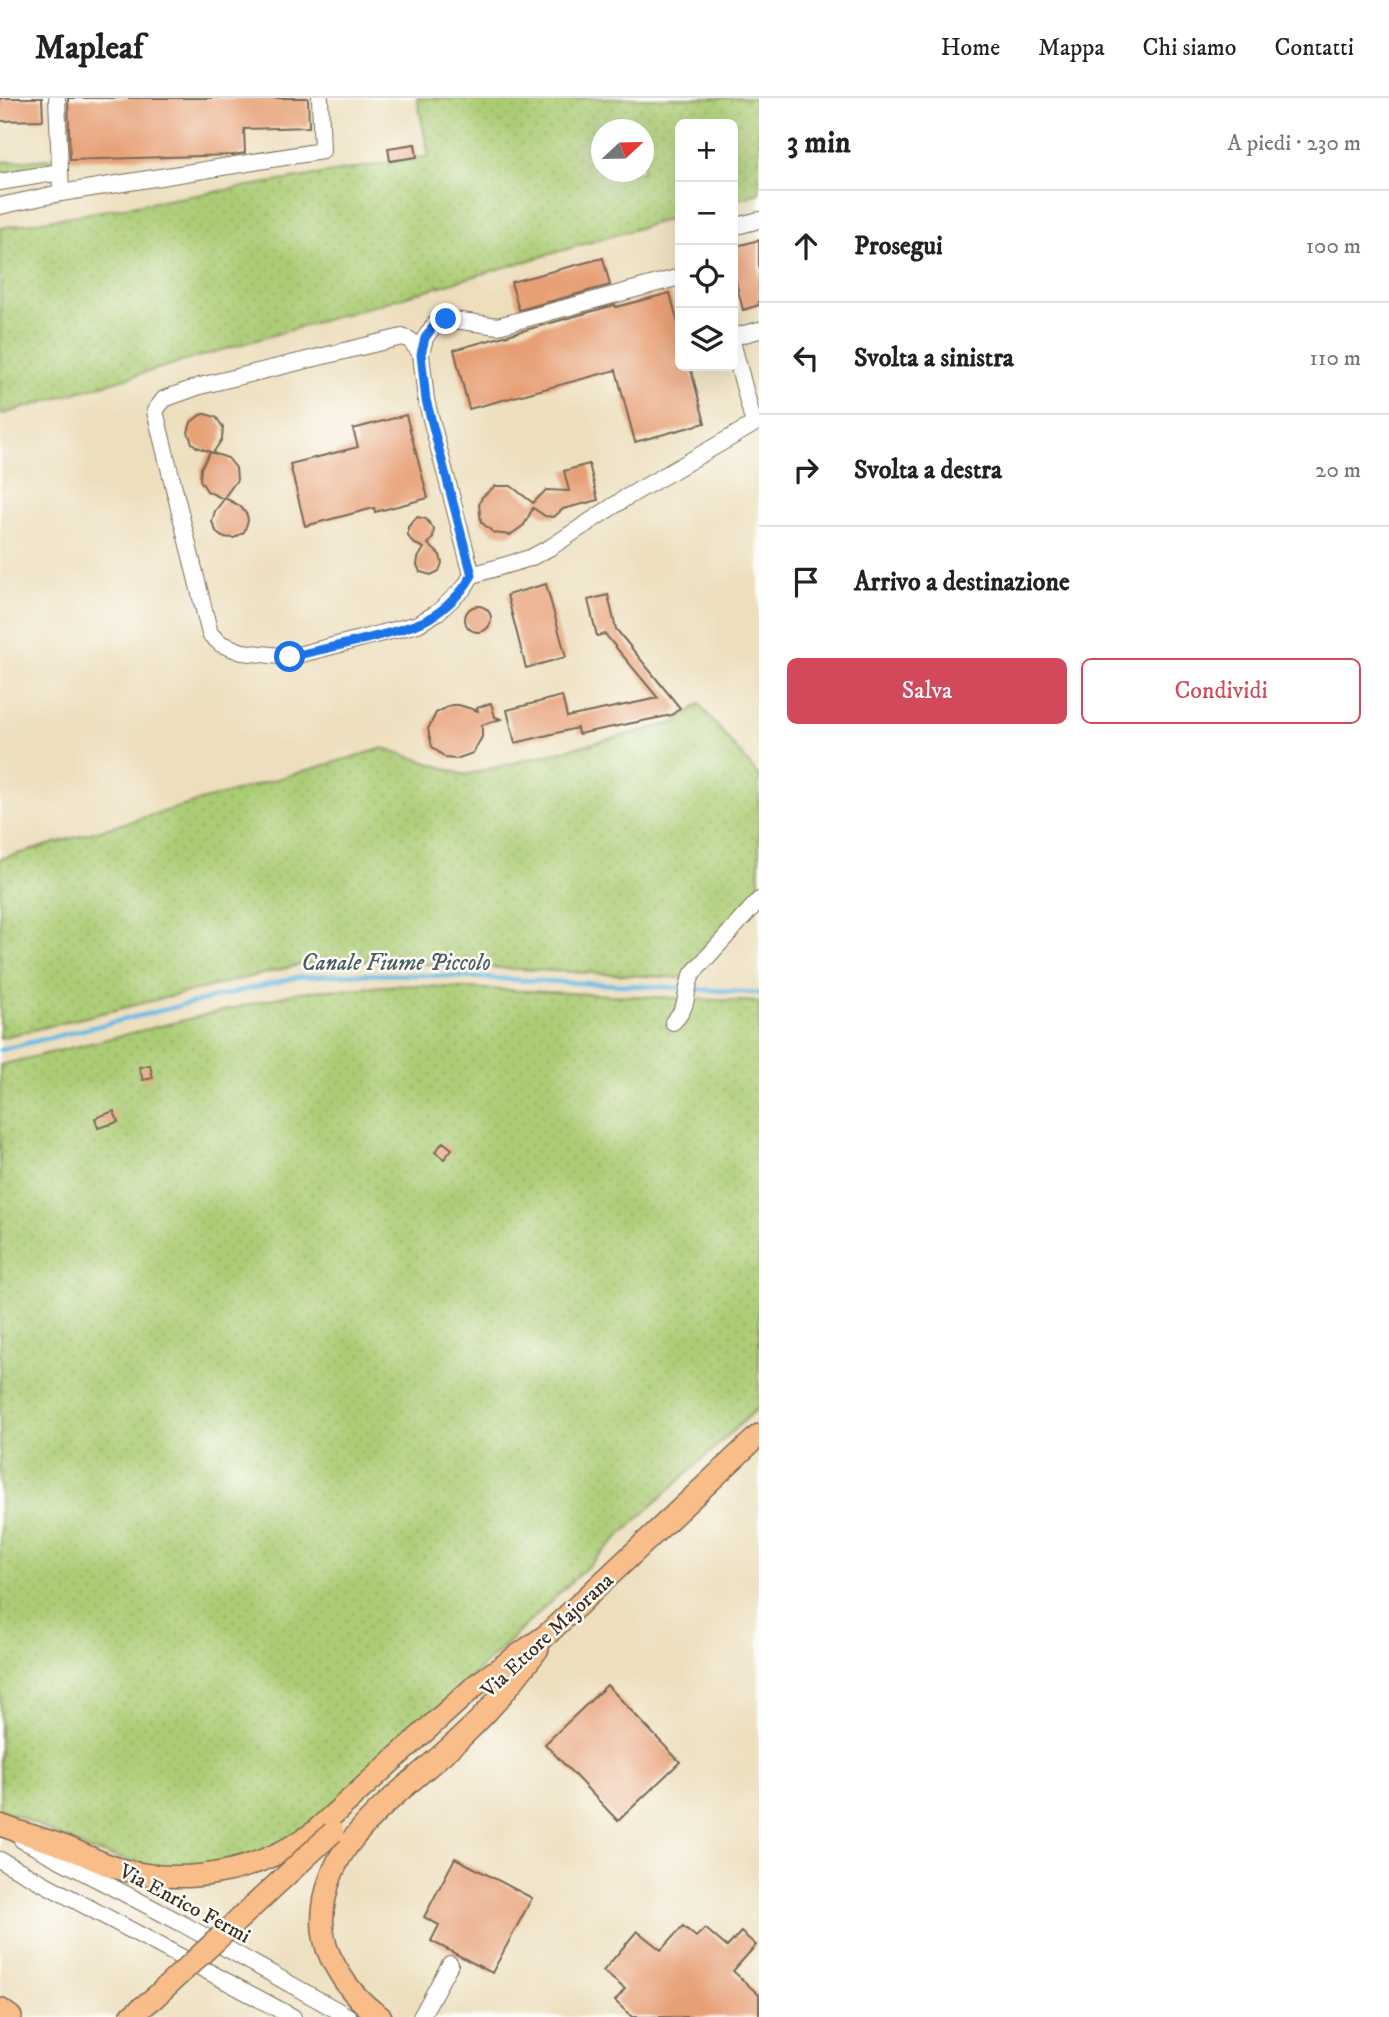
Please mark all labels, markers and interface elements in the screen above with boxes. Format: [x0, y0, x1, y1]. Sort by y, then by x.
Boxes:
text: Mapleaf [35, 28, 144, 69]
text: Home [941, 33, 1000, 63]
text: Mappa [1038, 33, 1105, 63]
text: Chi siamo [1143, 33, 1237, 63]
text: Contatti [1275, 33, 1354, 63]
north arrow [591, 119, 654, 182]
map controls [675, 119, 738, 371]
button: + [675, 119, 738, 182]
text: 3 min [787, 125, 851, 162]
text: A piedi · 230 m [1227, 129, 1361, 158]
button: − [675, 182, 738, 245]
icon: ahead [787, 227, 825, 265]
text: Prosegui [854, 230, 943, 263]
text: 100 m [1306, 232, 1361, 261]
button: locate [675, 245, 738, 308]
route end [430, 303, 461, 334]
button: layers [675, 308, 738, 371]
icon: left [787, 339, 825, 377]
text: Svolta a sinistra [854, 342, 1014, 375]
text: 110 m [1310, 344, 1361, 373]
icon: right [787, 451, 825, 489]
text: Svolta a destra [854, 454, 1002, 487]
text: 20 m [1315, 456, 1361, 485]
icon: arrive [787, 563, 825, 601]
text: Arrivo a destinazione [854, 566, 1070, 599]
route start [274, 641, 305, 672]
button: Salva [787, 658, 1067, 724]
button: Condividi [1081, 658, 1361, 724]
water label: Canale Fiume Piccolo [301, 949, 491, 978]
street label: Via Ettore Majorana [475, 1568, 619, 1704]
street label: Via Enrico Fermi [114, 1858, 255, 1949]

